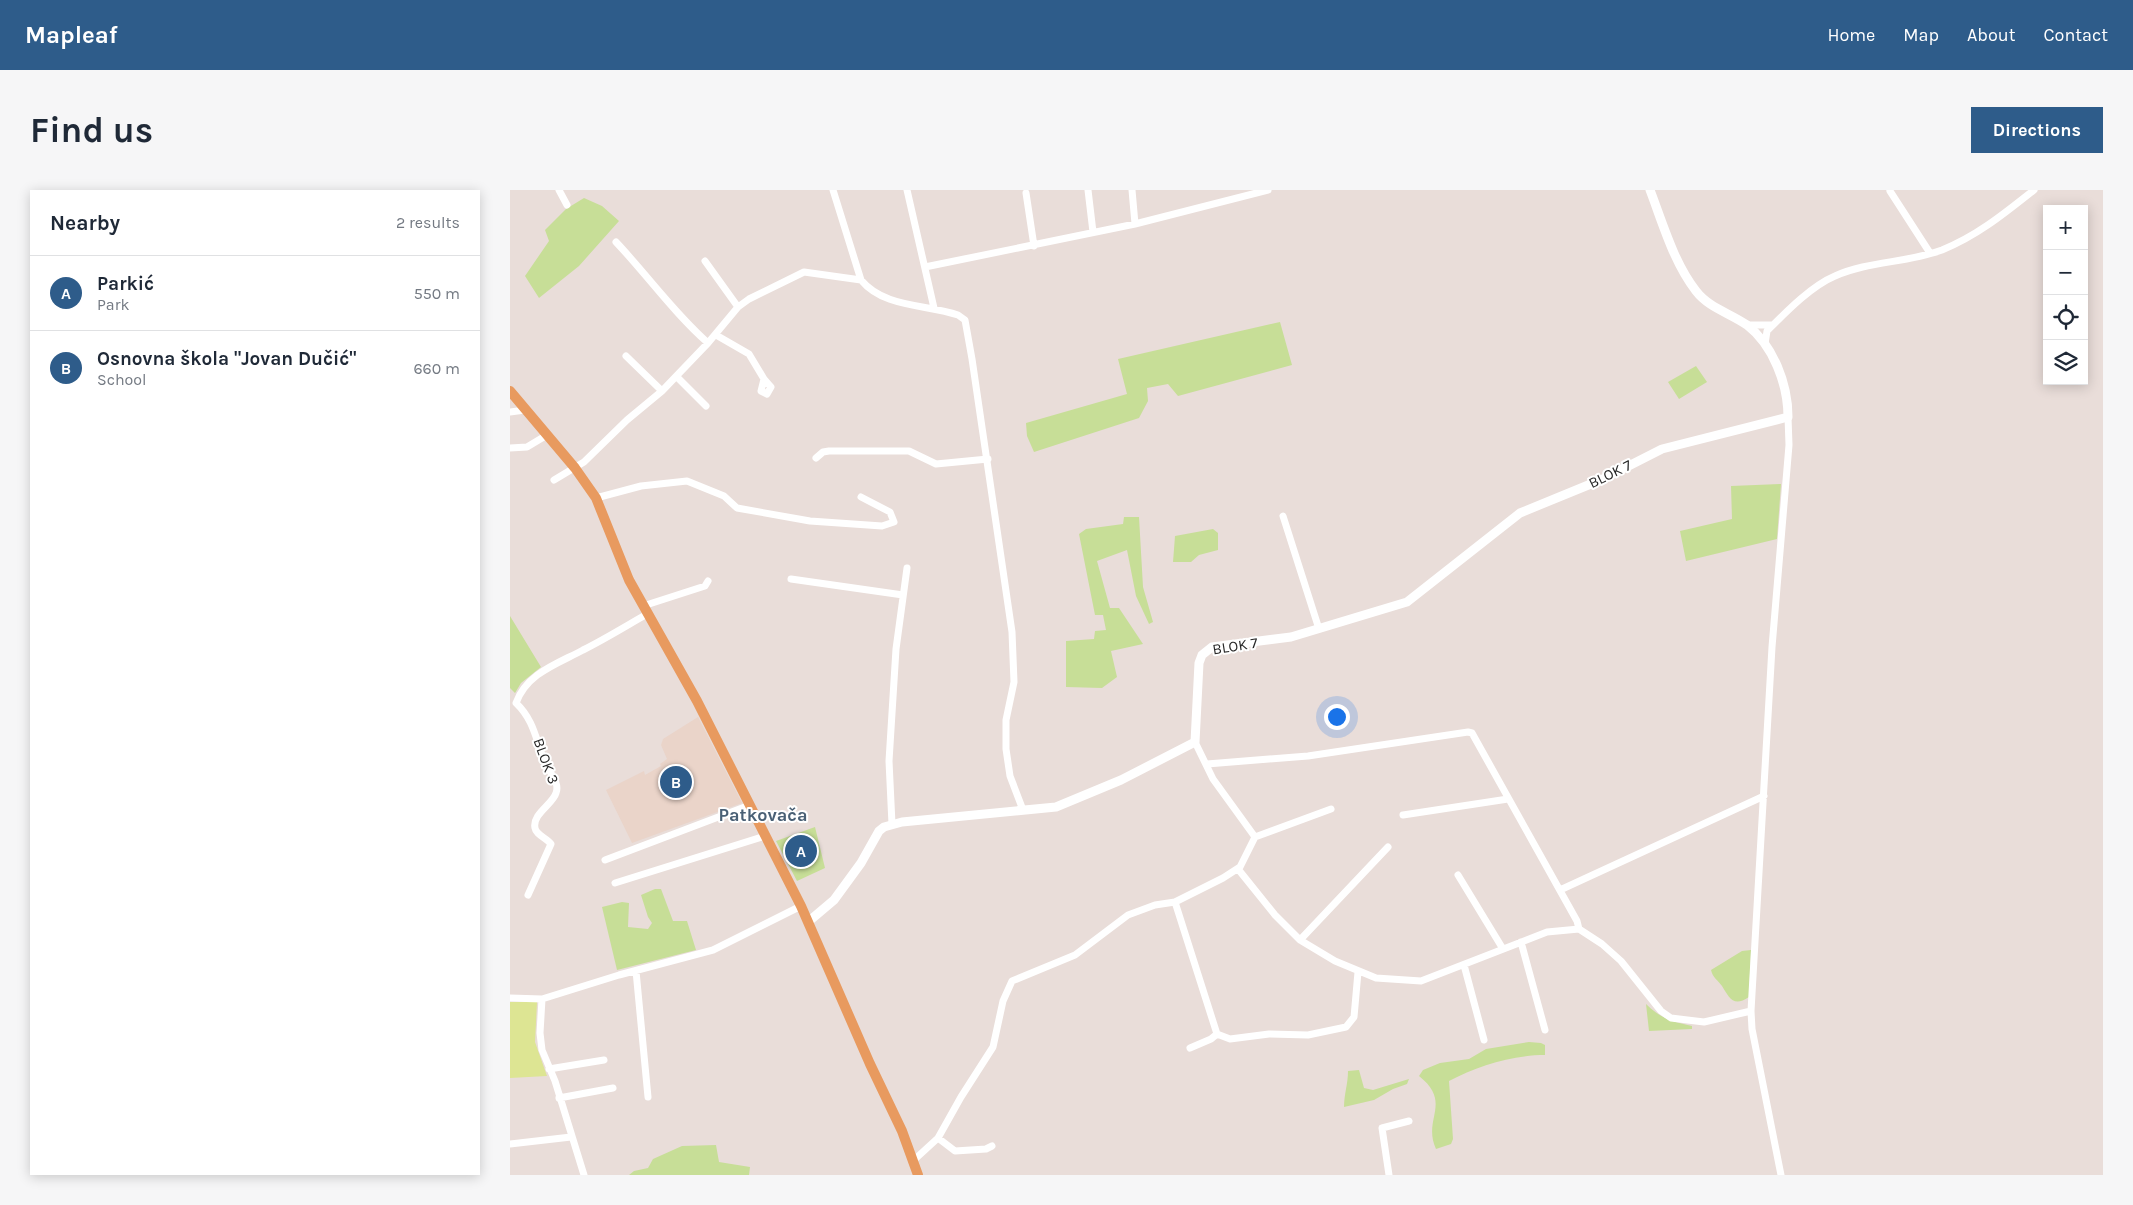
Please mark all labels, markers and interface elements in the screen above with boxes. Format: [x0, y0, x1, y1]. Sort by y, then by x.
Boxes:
text: Mapleaf [25, 21, 118, 49]
text: Home [1827, 24, 1875, 46]
text: Map [1903, 24, 1939, 46]
text: About [1967, 24, 2016, 46]
text: Contact [2044, 24, 2108, 46]
button: Directions [1971, 107, 2103, 153]
text: Find us [30, 110, 153, 151]
map controls [2043, 205, 2088, 385]
button: + [2043, 205, 2088, 250]
text: Nearby [50, 211, 120, 235]
text: 2 results [396, 213, 460, 232]
button: − [2043, 250, 2088, 295]
text: Parkić [97, 273, 154, 295]
text: A [61, 284, 71, 303]
text: 550 m [414, 284, 460, 303]
text: Park [97, 295, 129, 314]
button: locate [2043, 295, 2088, 340]
button: layers [2043, 340, 2088, 385]
text: Osnovna škola "Jovan Dučić" [97, 348, 357, 370]
text: B [61, 359, 71, 378]
text: 660 m [413, 359, 460, 378]
text: School [97, 370, 147, 389]
street label: BLOK 7 [1585, 456, 1635, 492]
street label: BLOK 7 [1211, 634, 1259, 658]
your location [1324, 704, 1350, 730]
street label: BLOK 3 [529, 736, 563, 786]
pin: B [660, 763, 692, 801]
district label: Patkovača [719, 804, 807, 826]
pin: A [785, 832, 817, 870]

